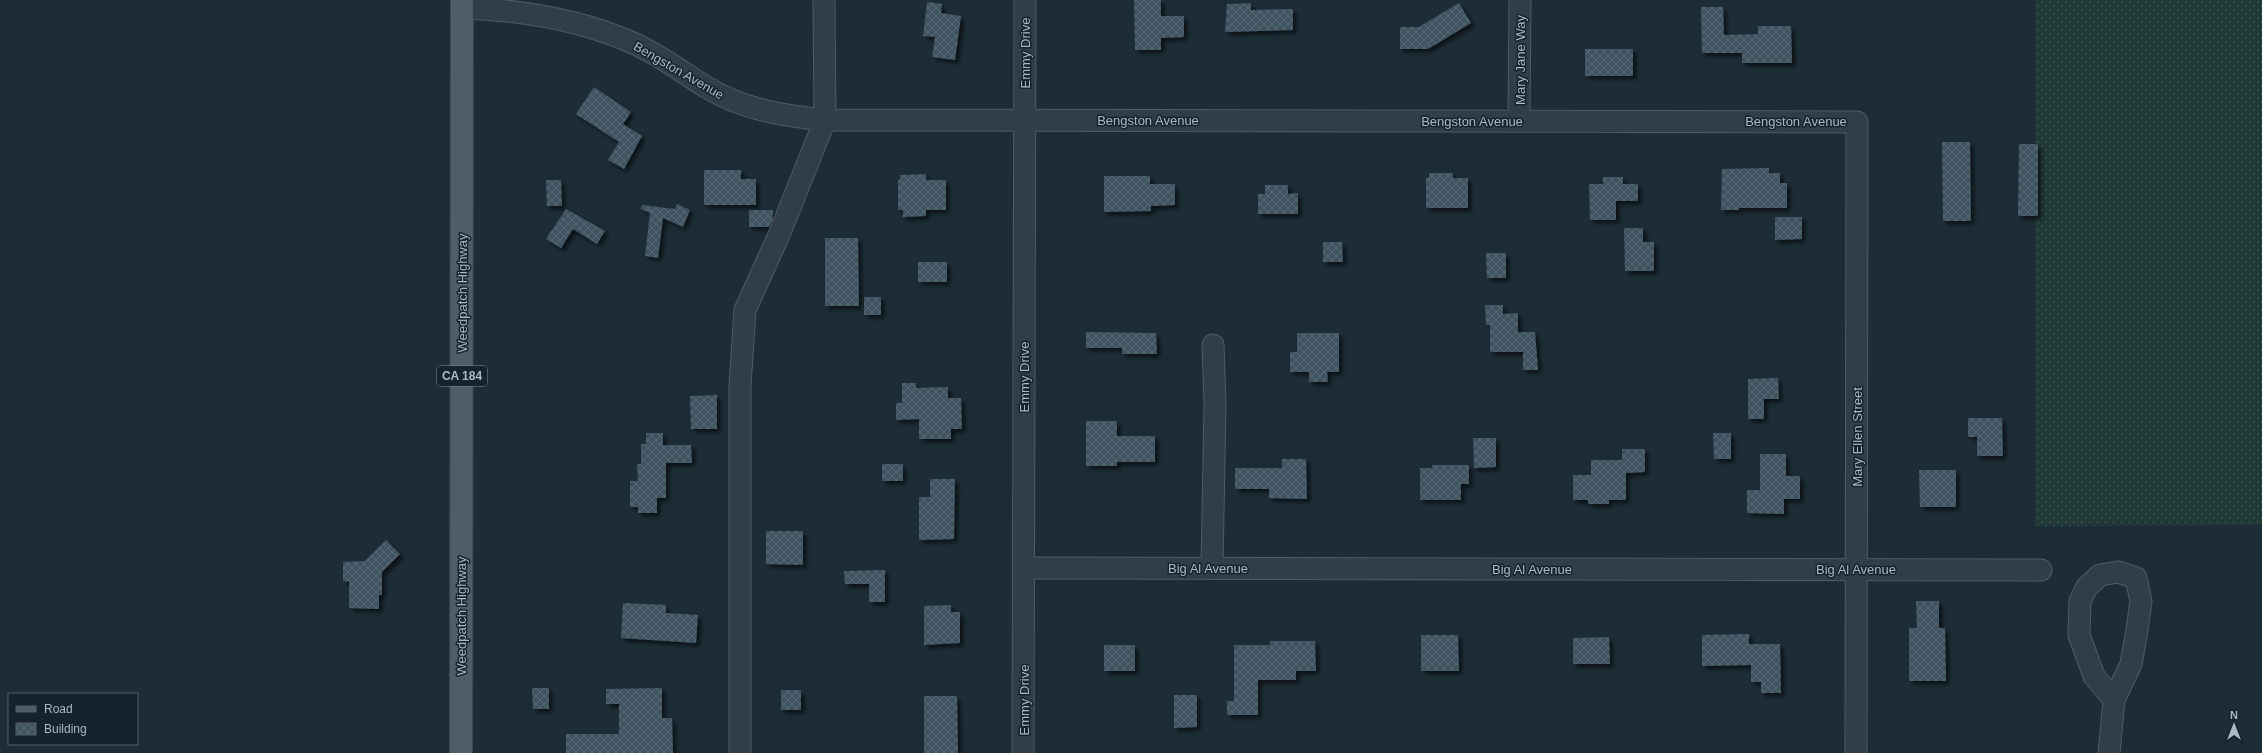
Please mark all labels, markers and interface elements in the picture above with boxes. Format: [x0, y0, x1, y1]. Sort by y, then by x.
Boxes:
street label: Mary Jane Way [1513, 15, 1528, 105]
street label: Emmy Drive [1018, 18, 1033, 88]
street label: Bengston Avenue [631, 39, 727, 102]
street label: Bengston Avenue [1097, 113, 1199, 128]
street label: Bengston Avenue [1421, 114, 1523, 129]
street label: Bengston Avenue [1745, 114, 1847, 129]
street label: Weedpatch Highway [455, 233, 470, 353]
street label: Emmy Drive [1017, 342, 1032, 412]
road number: CA 184 [437, 366, 487, 386]
street label: Mary Ellen Street [1850, 387, 1865, 487]
street label: Weedpatch Highway [454, 556, 469, 676]
street label: Big Al Avenue [1168, 561, 1248, 576]
street label: Big Al Avenue [1492, 562, 1572, 577]
street label: Big Al Avenue [1816, 562, 1896, 577]
street label: Emmy Drive [1017, 665, 1032, 735]
legend [8, 693, 138, 745]
text: Road [44, 702, 73, 716]
north arrow [2214, 705, 2254, 745]
text: N [2230, 709, 2238, 721]
text: Building [44, 722, 87, 736]

